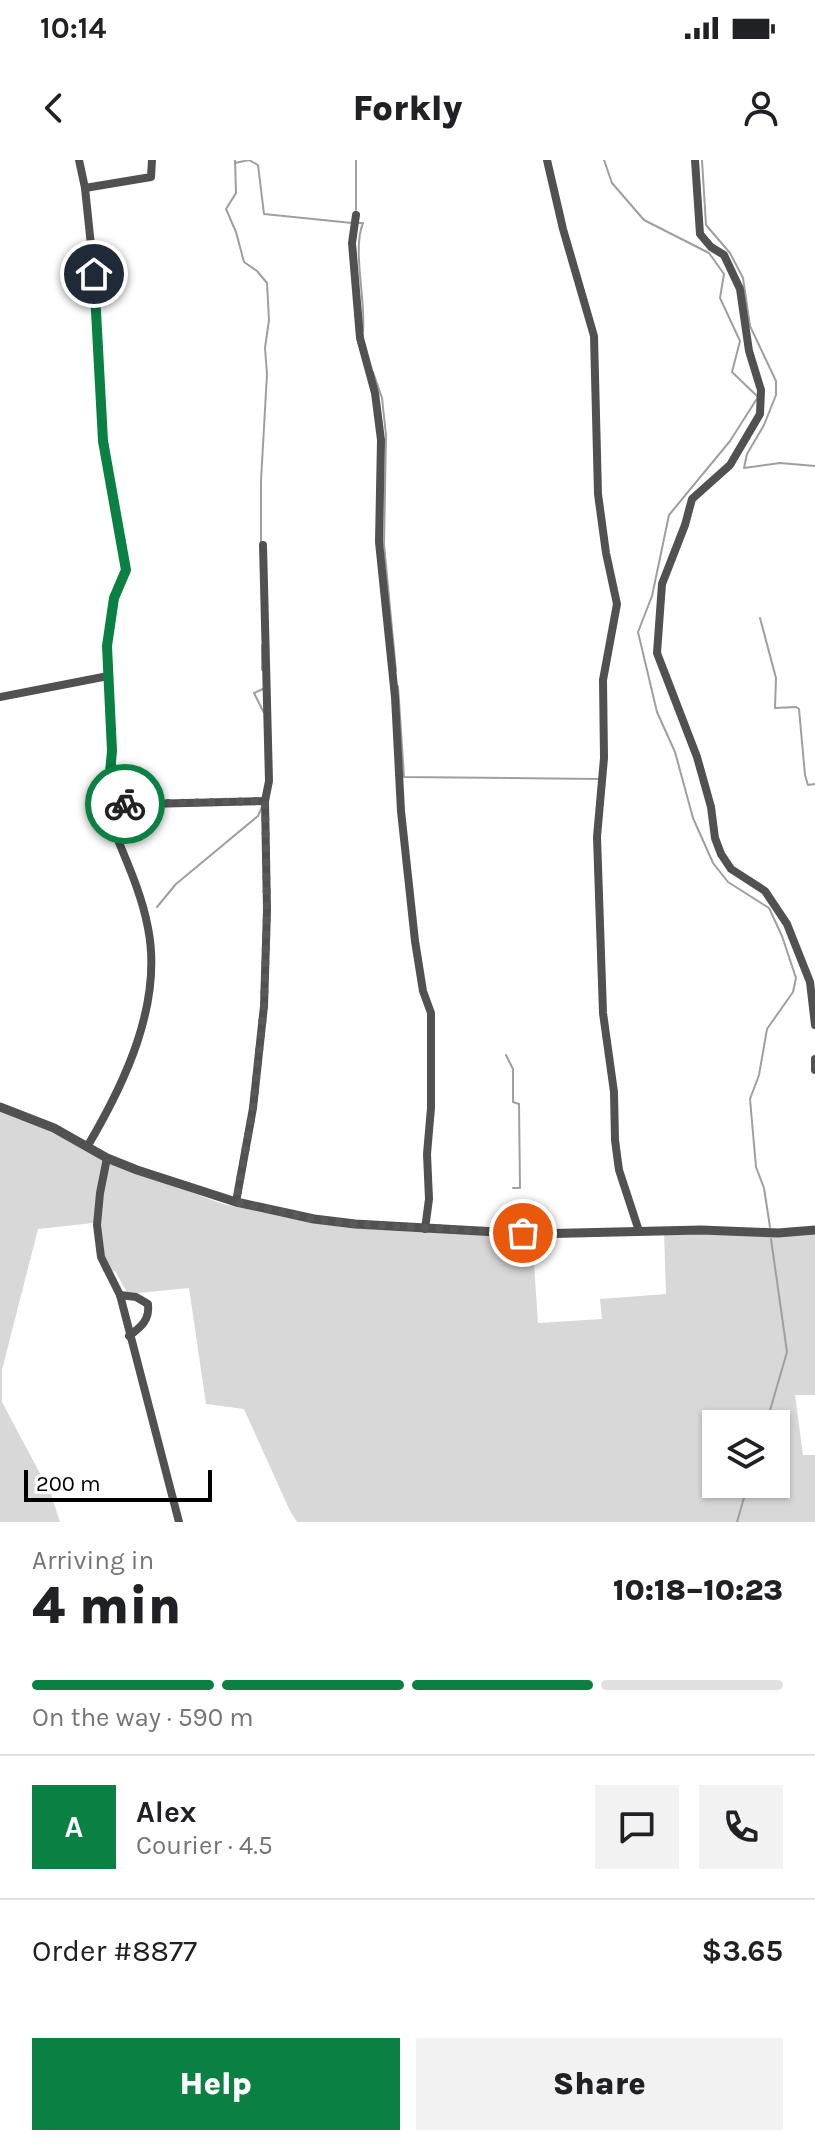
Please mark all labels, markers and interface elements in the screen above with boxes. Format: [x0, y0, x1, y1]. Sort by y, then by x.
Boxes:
text: 10:14 [40, 10, 106, 46]
icon: back [32, 86, 76, 130]
icon: person [739, 86, 783, 130]
text: Forkly [353, 87, 462, 129]
pin [60, 240, 128, 308]
icon: home [72, 252, 116, 296]
courier [85, 764, 165, 844]
icon: bike [103, 782, 147, 826]
pin [489, 1199, 557, 1267]
icon: bag [501, 1211, 545, 1255]
map controls [702, 1410, 790, 1498]
button: layers [702, 1410, 790, 1498]
scale bar [24, 1466, 212, 1502]
text: 200 m [36, 1471, 101, 1497]
text: Arriving in [32, 1545, 154, 1576]
text: 10:18–10:23 [613, 1572, 783, 1608]
text: 4 min [32, 1575, 181, 1636]
text: On the way · 590 m [32, 1702, 254, 1733]
button: chat [595, 1785, 679, 1869]
button: phone [699, 1785, 783, 1869]
text: Alex [136, 1794, 196, 1830]
text: A [65, 1809, 83, 1845]
text: Courier · 4.5 [136, 1830, 273, 1861]
text: Order #8877 [32, 1933, 197, 1969]
text: $3.65 [702, 1933, 783, 1969]
button: Help [32, 2038, 400, 2130]
button: Share [416, 2038, 783, 2130]

